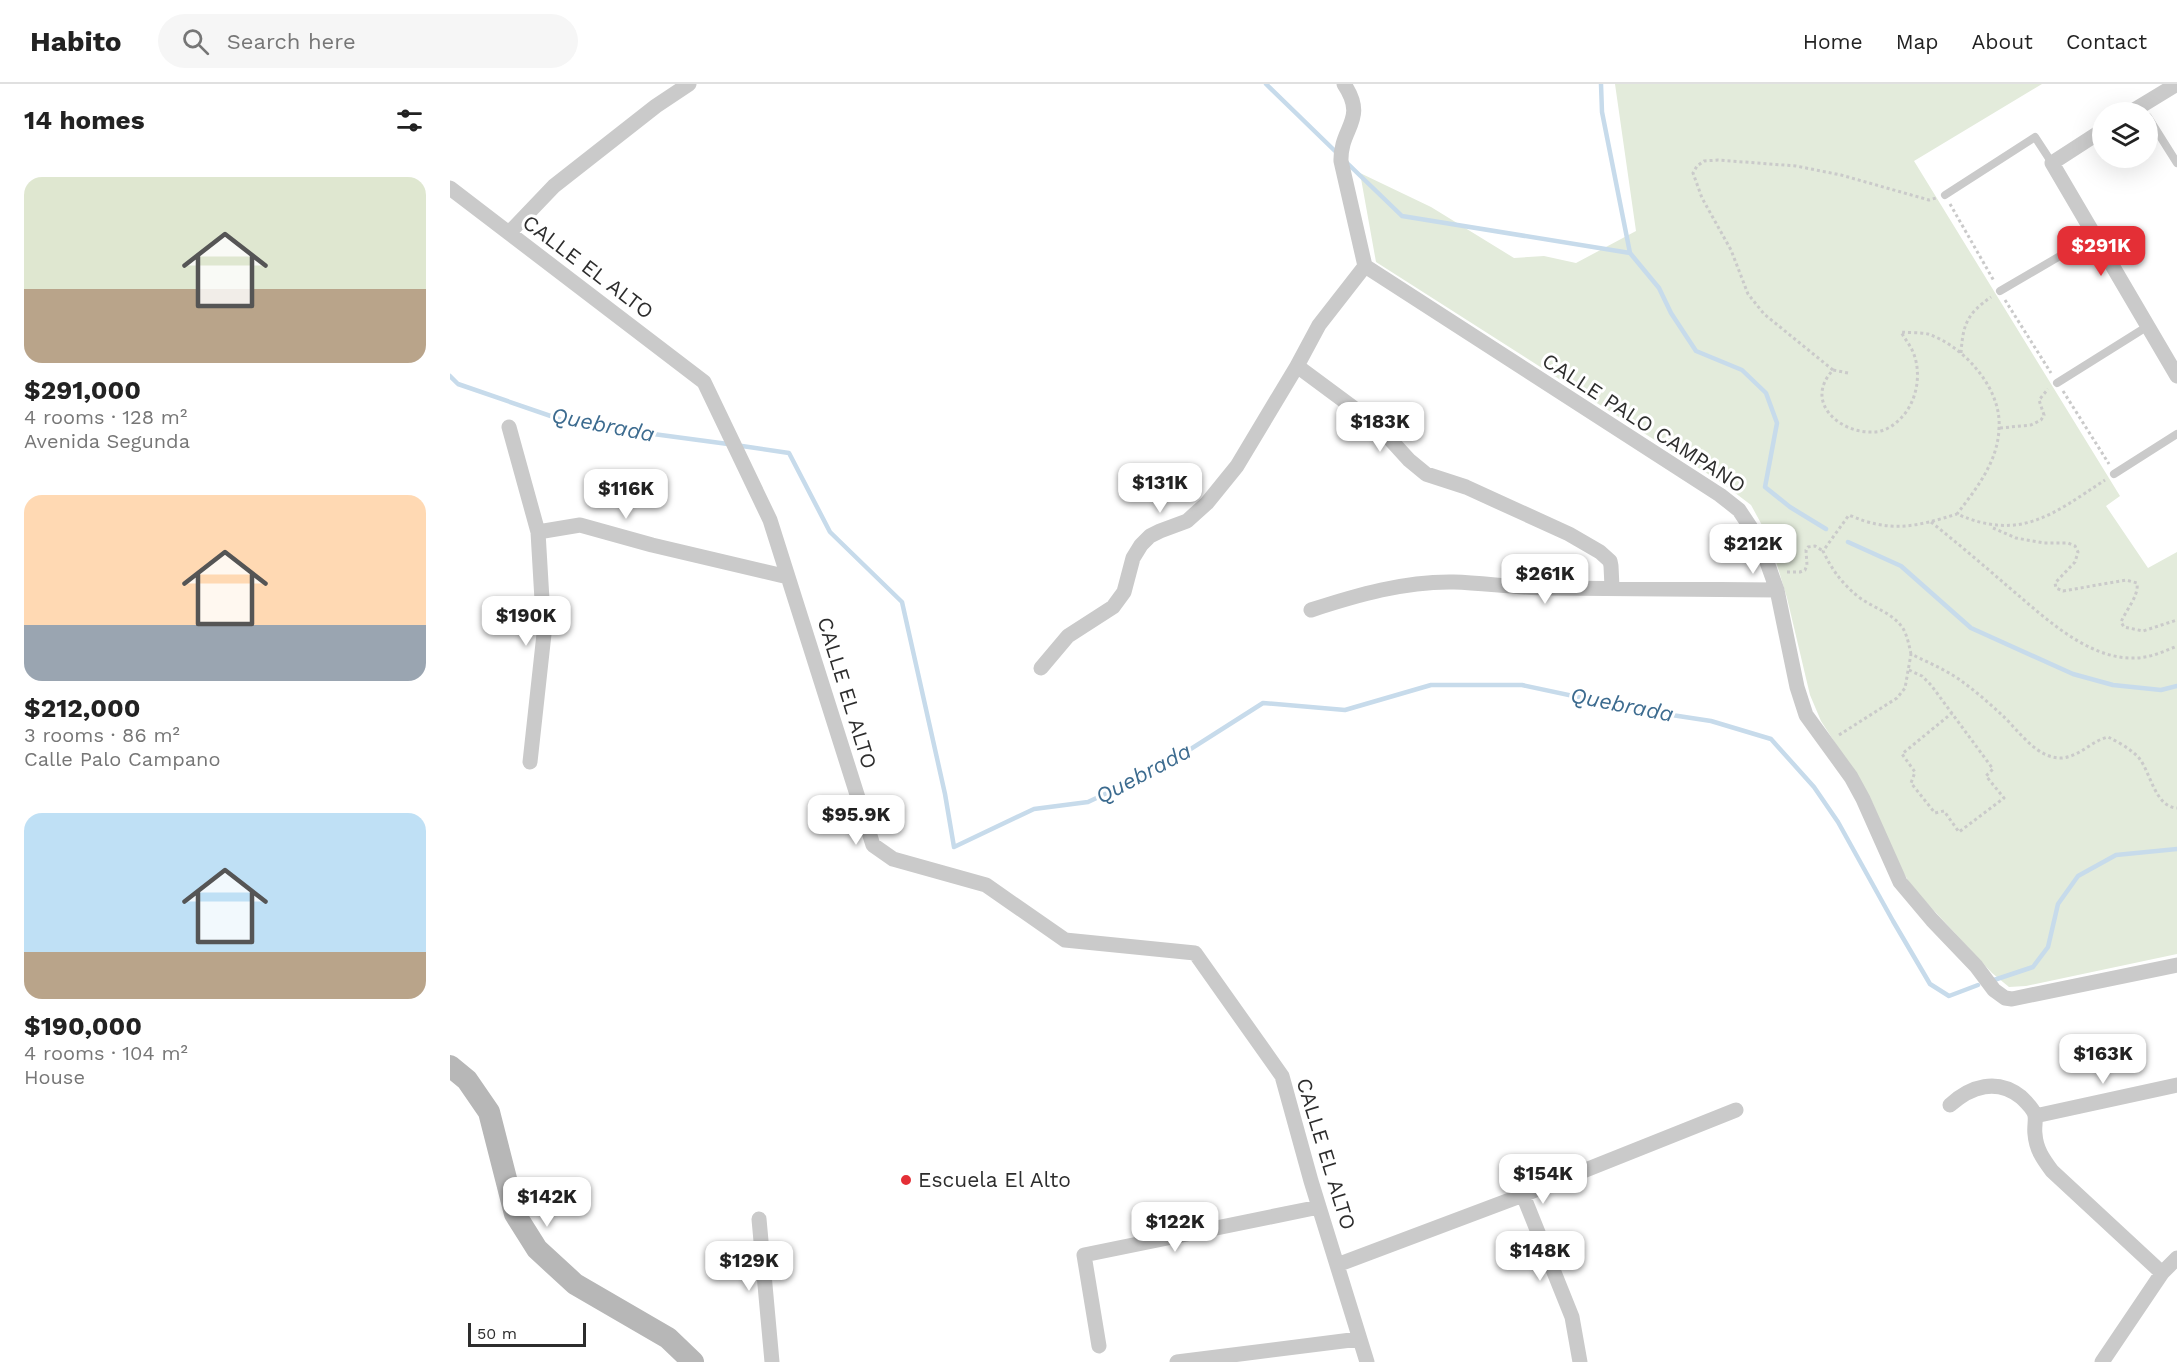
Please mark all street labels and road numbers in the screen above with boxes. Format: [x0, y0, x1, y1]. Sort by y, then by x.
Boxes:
street label: CALLE EL ALTO [518, 209, 659, 324]
street label: CALLE PALO CAMPANO [1538, 347, 1751, 498]
street label: CALLE EL ALTO [813, 614, 882, 772]
street label: CALLE EL ALTO [1292, 1075, 1361, 1233]

